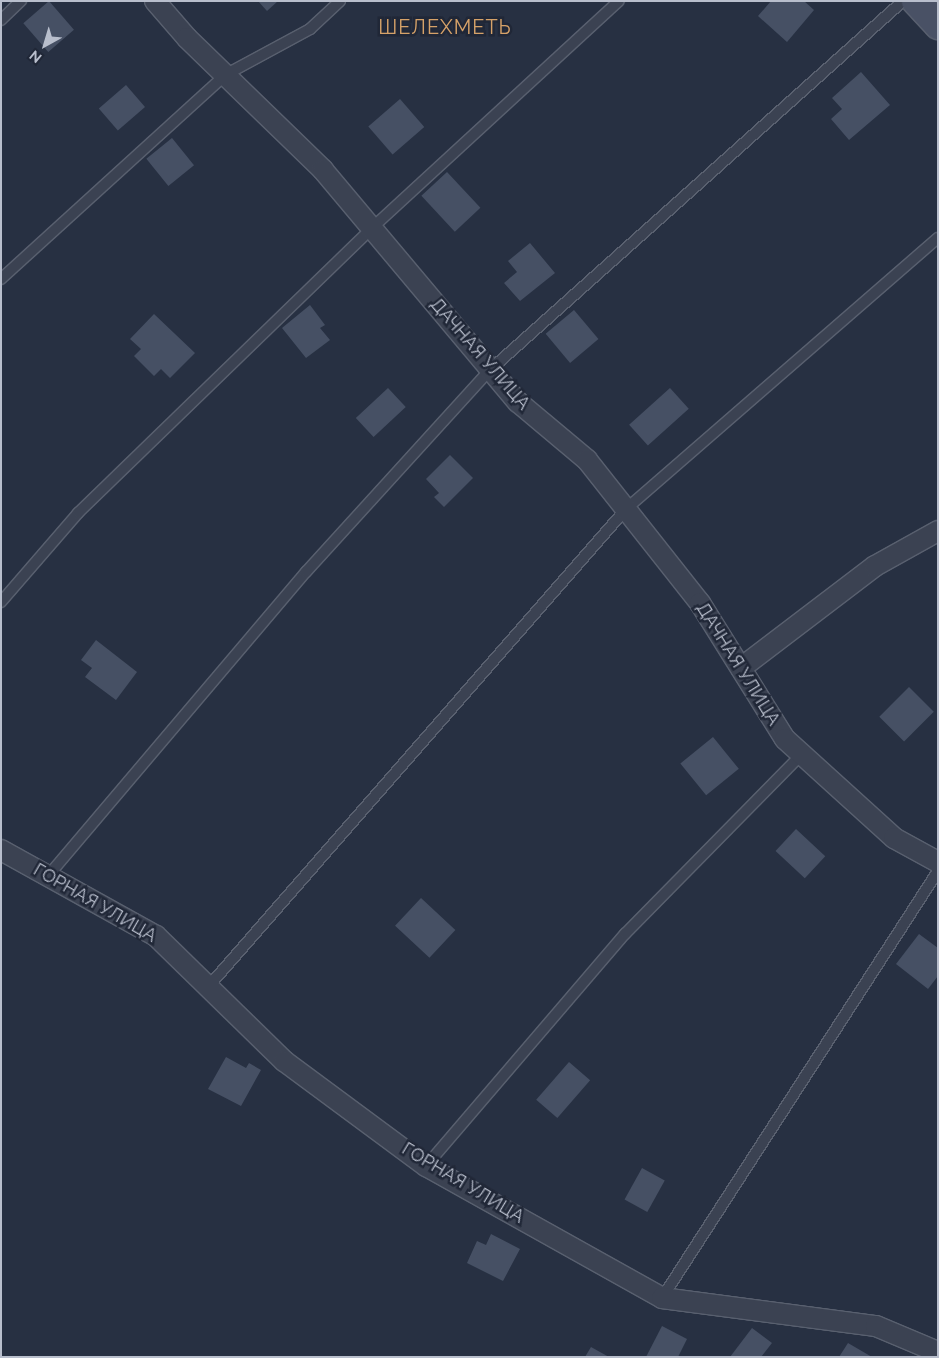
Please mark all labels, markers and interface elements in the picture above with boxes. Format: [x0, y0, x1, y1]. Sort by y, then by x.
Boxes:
district label: ШЕЛЕХМЕТЬ [377, 15, 513, 39]
north arrow [20, 20, 70, 70]
text: N [26, 47, 45, 66]
street label: ДАЧНАЯ УЛИЦА [426, 294, 534, 414]
street label: ДАЧНАЯ УЛИЦА [692, 599, 784, 729]
street label: ГОРНАЯ УЛИЦА [30, 859, 160, 947]
street label: ГОРНАЯ УЛИЦА [398, 1138, 528, 1228]

